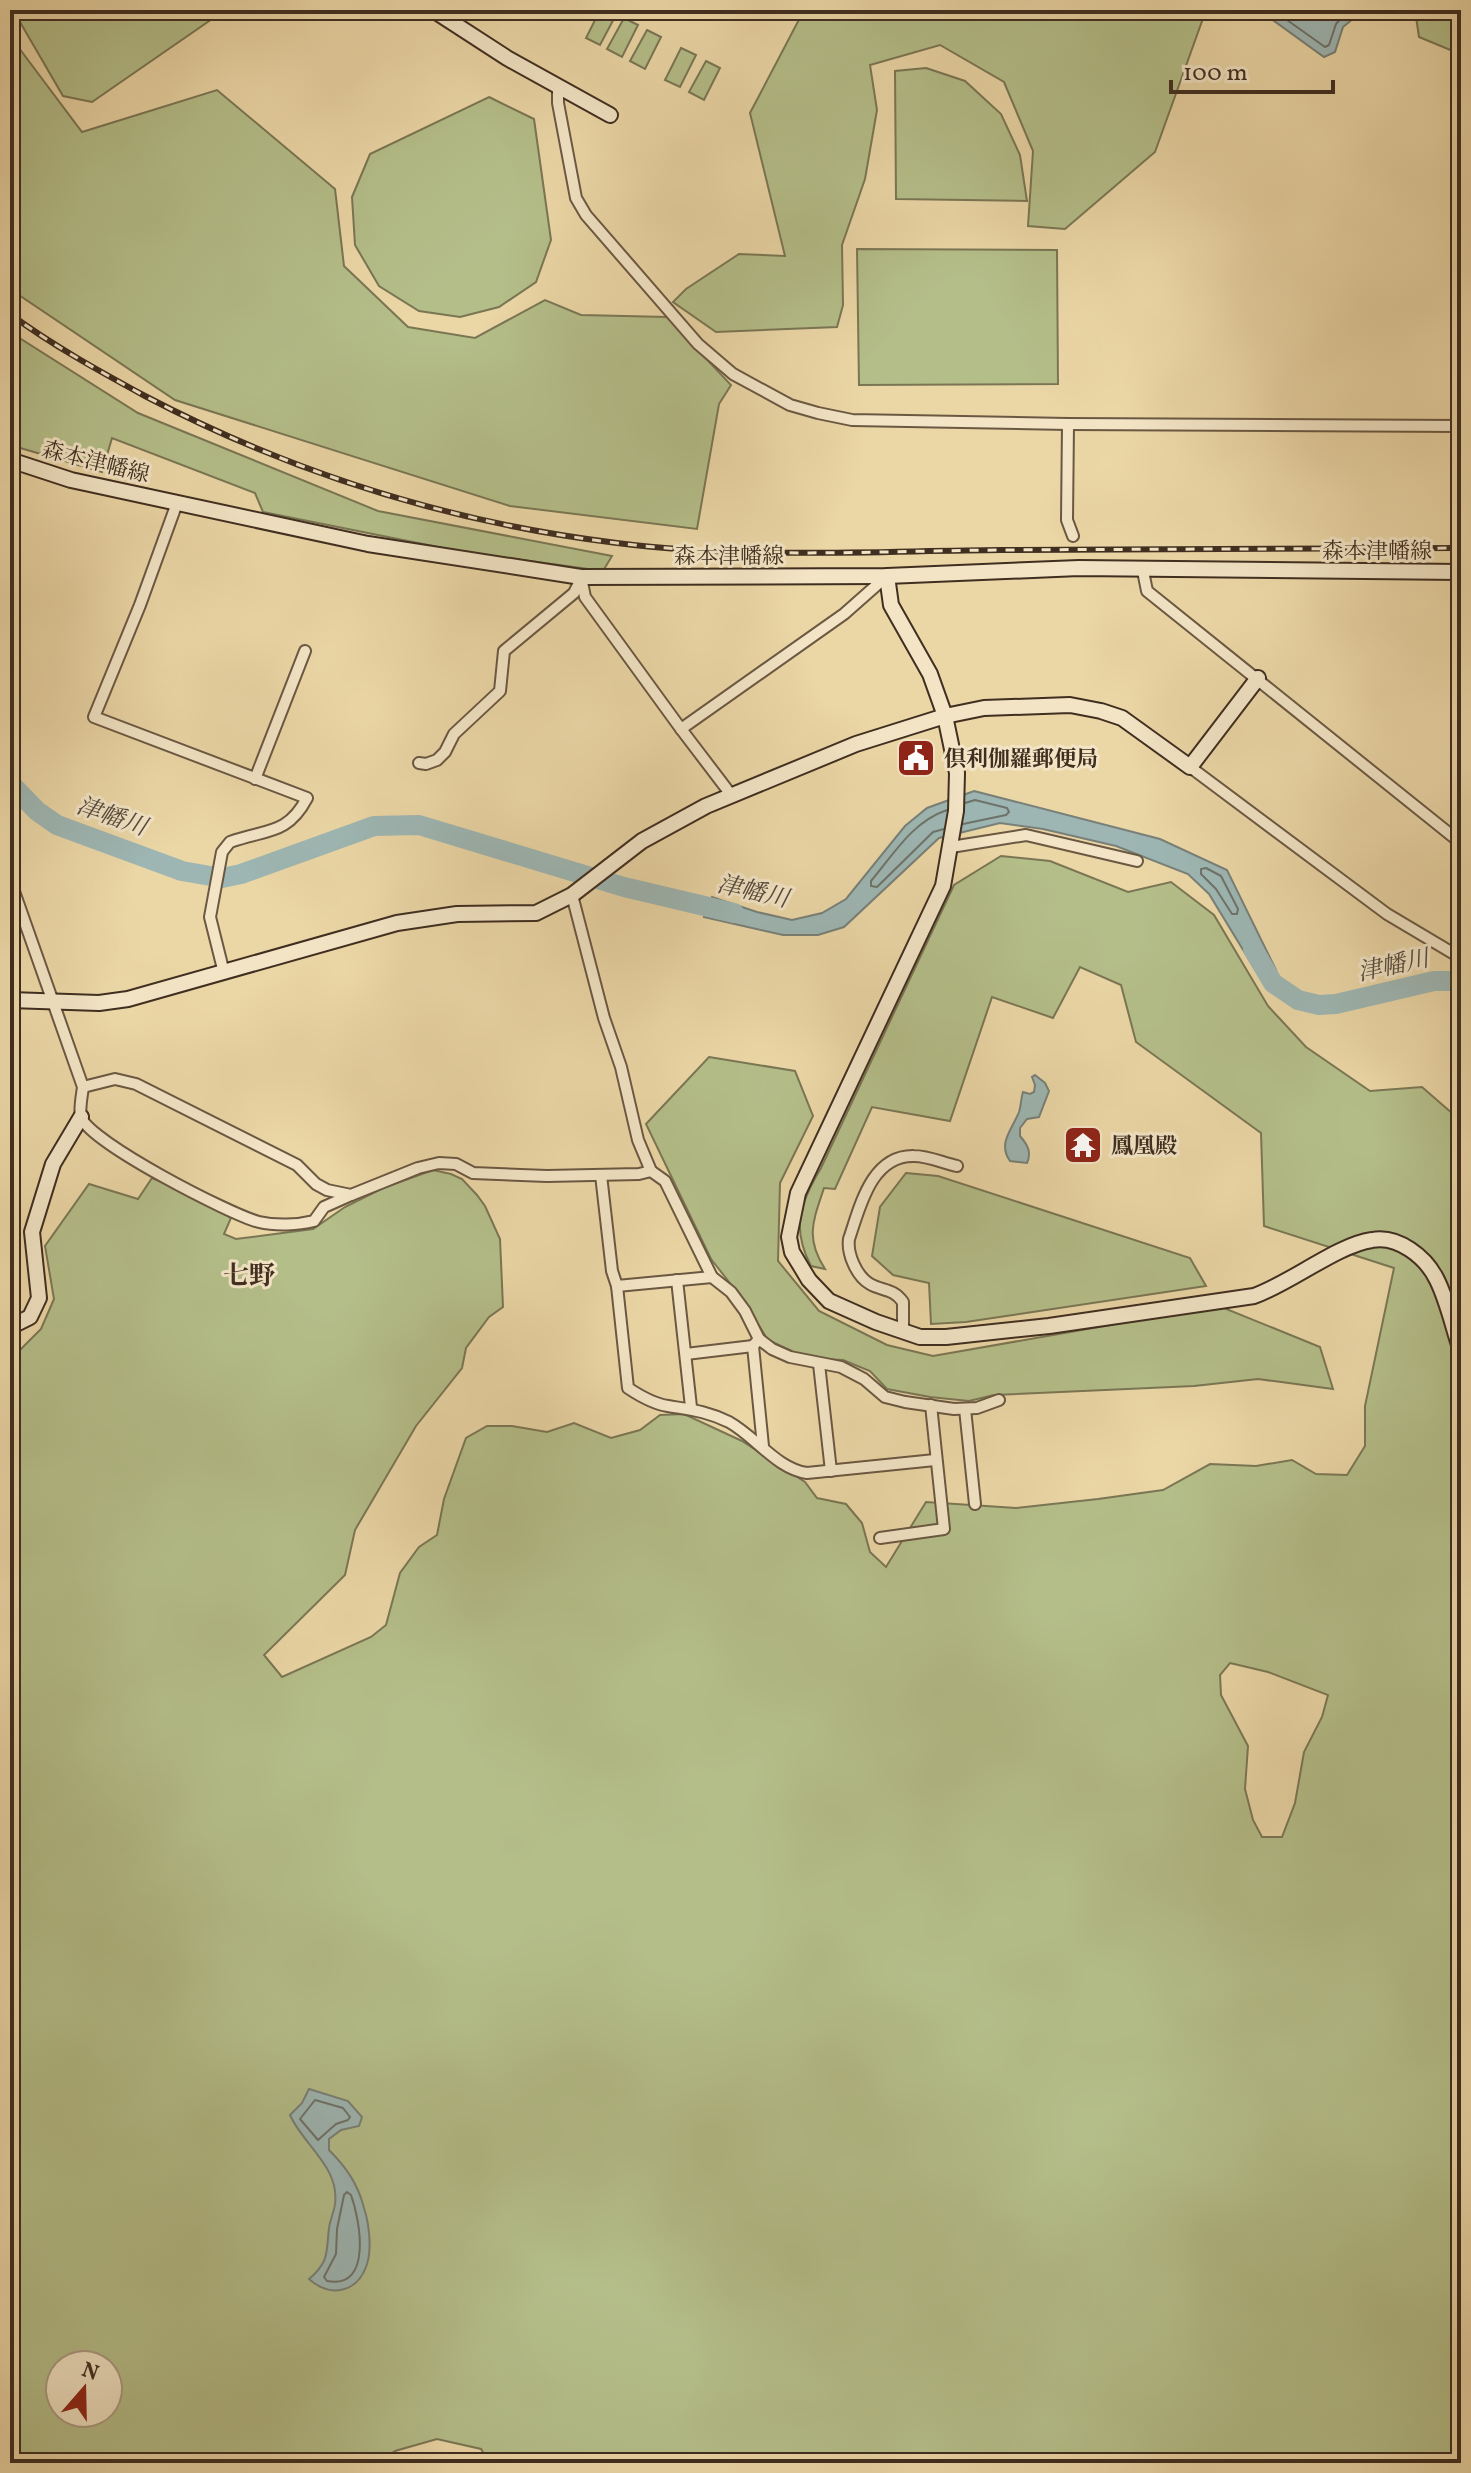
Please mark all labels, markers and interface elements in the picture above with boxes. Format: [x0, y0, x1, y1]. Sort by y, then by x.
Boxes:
scale bar [1171, 44, 1333, 94]
text: 100 m [1183, 57, 1248, 91]
street label: 森本津幡線 [38, 435, 153, 492]
street label: 森本津幡線 [1322, 537, 1432, 568]
street label: 森本津幡線 [674, 542, 784, 573]
public building icon: 倶利伽羅郵便局 [895, 737, 937, 779]
place label: 倶利伽羅郵便局 [944, 745, 1098, 776]
water label: 津幡川 [72, 790, 154, 847]
water label: 津幡川 [714, 868, 794, 918]
water label: 津幡川 [1355, 942, 1435, 991]
temple icon: 鳳凰殿 [1062, 1124, 1104, 1166]
place label: 鳳凰殿 [1111, 1132, 1177, 1163]
district label: 七野 [223, 1259, 275, 1295]
north arrow [44, 2349, 124, 2429]
text: N [77, 2355, 103, 2390]

